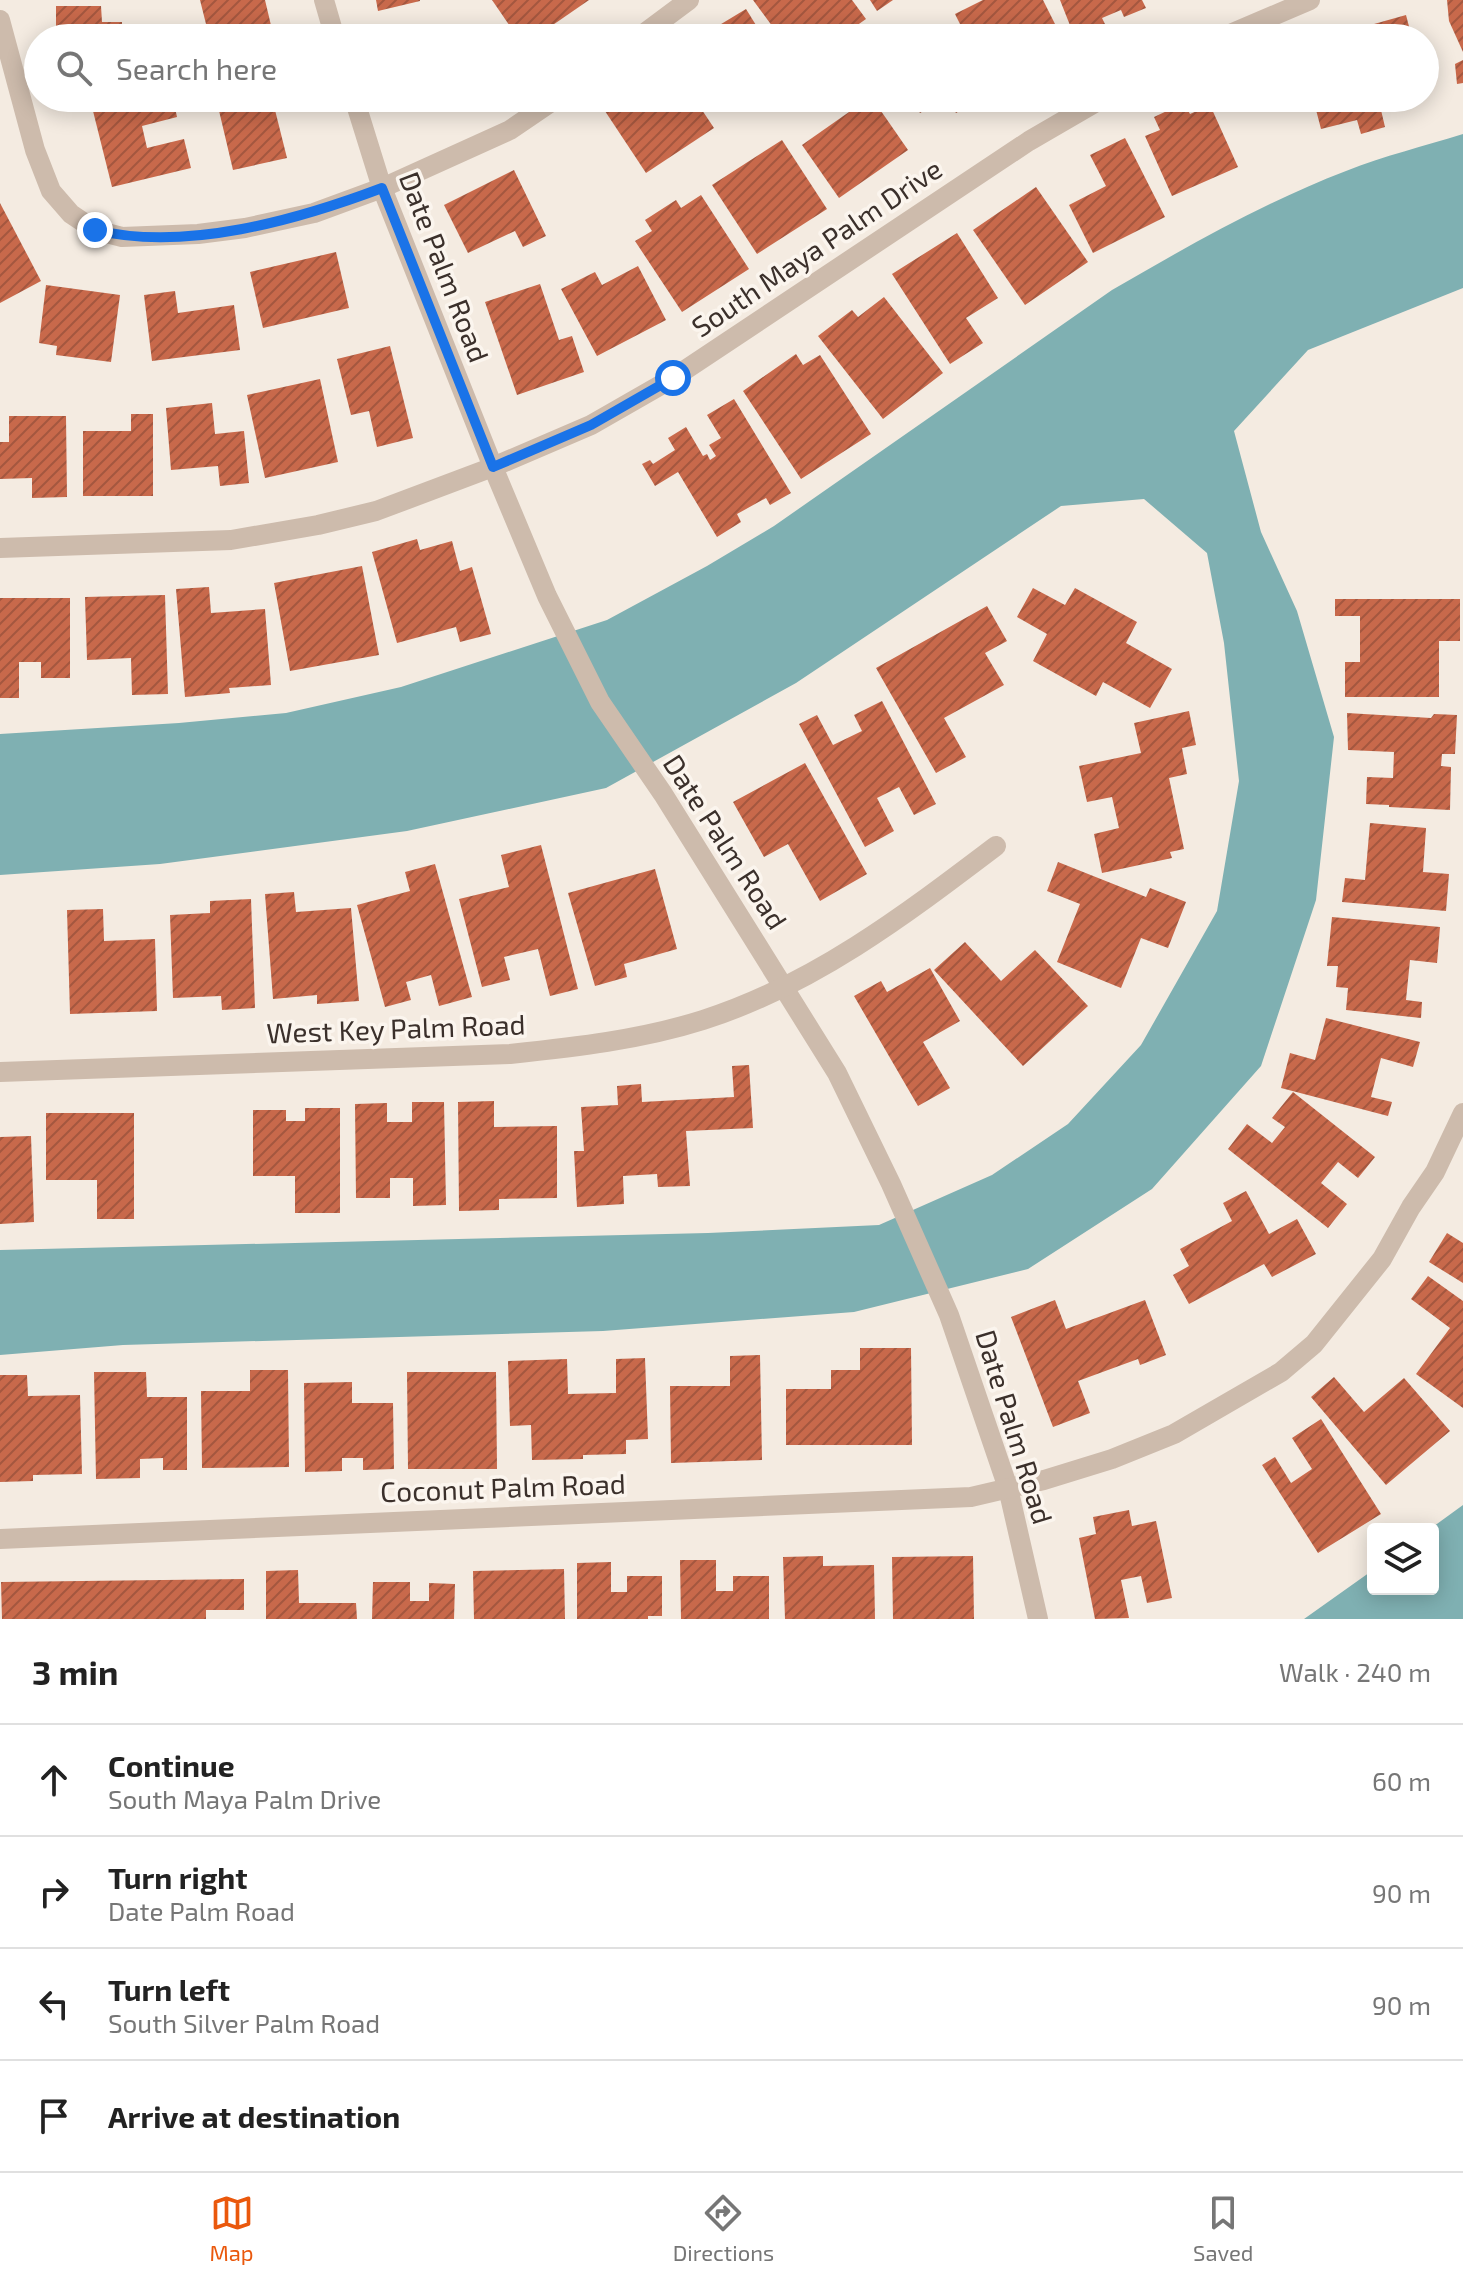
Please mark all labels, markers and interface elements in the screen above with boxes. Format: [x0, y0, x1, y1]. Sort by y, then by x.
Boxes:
search box [24, 24, 1439, 112]
icon: search [52, 46, 96, 90]
text: Search here [116, 50, 277, 86]
street label: South Maya Palm Drive [685, 151, 948, 344]
street label: Date Palm Road [393, 167, 497, 367]
route end [77, 212, 113, 248]
route start [655, 360, 691, 396]
street label: Date Palm Road [657, 748, 795, 935]
street label: West Key Palm Road [266, 1006, 526, 1050]
street label: Date Palm Road [969, 1326, 1061, 1528]
street label: Coconut Palm Road [380, 1466, 626, 1508]
map controls [1367, 1523, 1439, 1595]
button: layers [1367, 1523, 1439, 1595]
text: 3 min [32, 1651, 118, 1692]
text: Walk · 240 m [1279, 1656, 1431, 1687]
text: Continue [108, 1747, 235, 1783]
icon: ahead [32, 1758, 76, 1802]
text: 60 m [1372, 1765, 1431, 1796]
text: South Maya Palm Drive [108, 1783, 381, 1814]
text: Turn right [108, 1859, 248, 1895]
icon: right [32, 1870, 76, 1914]
text: 90 m [1372, 1877, 1431, 1908]
text: Date Palm Road [108, 1895, 295, 1926]
text: Turn left [108, 1971, 230, 2007]
icon: left [32, 1982, 76, 2026]
text: 90 m [1372, 1989, 1431, 2020]
text: South Silver Palm Road [108, 2007, 380, 2038]
icon: arrive [32, 2094, 76, 2138]
text: Arrive at destination [108, 2098, 400, 2134]
tab: Map [210, 2191, 254, 2265]
tab: Directions [673, 2191, 774, 2265]
tab: Saved [1193, 2191, 1253, 2265]

